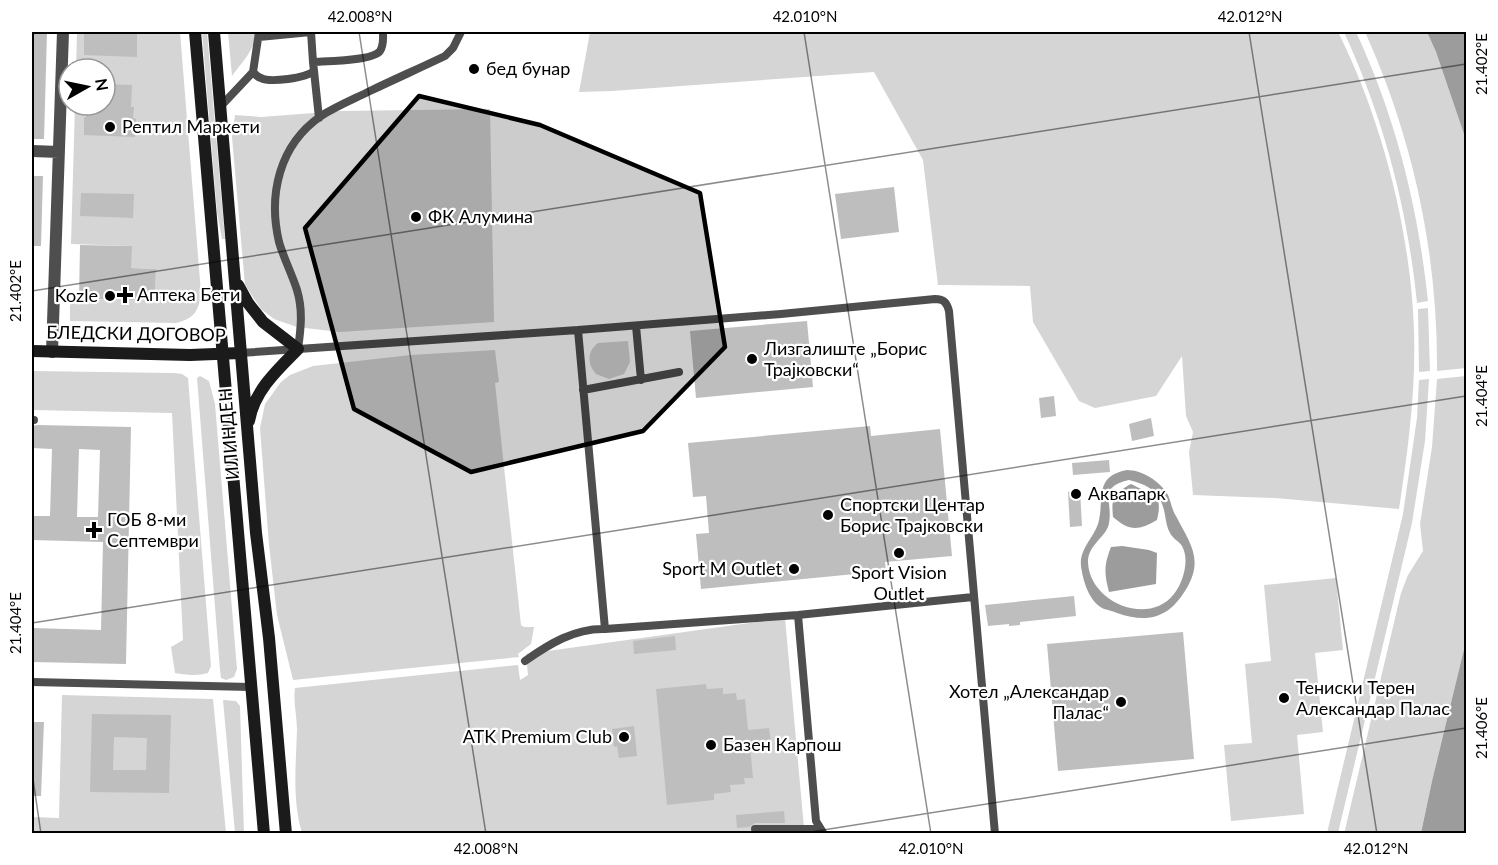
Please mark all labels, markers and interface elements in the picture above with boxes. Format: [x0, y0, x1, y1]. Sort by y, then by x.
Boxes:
text: 42.008°N [328, 7, 392, 25]
text: 42.010°N [773, 7, 837, 25]
text: 42.012°N [1218, 7, 1282, 25]
text: 21.402°E [1472, 33, 1490, 95]
north arrow [57, 57, 117, 117]
place label: бед бунар [486, 57, 570, 79]
marker: бед бунар [467, 62, 481, 76]
text: N [92, 77, 113, 92]
place label: Рептил Маркети [122, 115, 260, 137]
marker: Рептил Маркети [103, 120, 117, 134]
place label: ФК Алумина [428, 205, 533, 227]
marker: ФК Алумина [409, 210, 423, 224]
text: 21.402°E [6, 260, 24, 322]
place label: Аптека Бети [137, 283, 240, 305]
place label: Kozle [55, 284, 98, 306]
marker: Аптека Бети [118, 288, 132, 302]
marker: Kozle [103, 289, 117, 303]
street label: БЛЕДСКИ ДОГОВОР [46, 320, 226, 346]
place label: Лизгалиште „Борис Трајковски“ [763, 337, 928, 380]
marker: Лизгалиште „Борис Трајковски“ [745, 352, 759, 366]
text: 21.404°E [1472, 365, 1490, 427]
street label: ИЛИНДЕН [213, 387, 243, 481]
place label: Аквапарк [1088, 482, 1166, 504]
marker: Аквапарк [1069, 487, 1083, 501]
place label: Спортски Центар Борис Трајковски [840, 493, 985, 536]
place label: ГОБ 8-ми Септември [107, 508, 199, 551]
marker: Спортски Центар Борис Трајковски [821, 508, 835, 522]
marker: ГОБ 8-ми Септември [85, 521, 103, 539]
marker: Sport Vision Outlet [892, 546, 906, 560]
place label: Sport M Outlet [662, 557, 783, 579]
place label: Sport Vision Outlet [851, 561, 947, 604]
marker: Sport M Outlet [787, 562, 801, 576]
text: 21.404°E [6, 592, 24, 654]
place label: Тениски Терен Александар Палас [1296, 676, 1450, 719]
place label: Хотел „Александар Палас“ [949, 680, 1109, 723]
marker: Тениски Терен Александар Палас [1277, 691, 1291, 705]
marker: Хотел „Александар Палас“ [1114, 695, 1128, 709]
text: 21.406°E [1472, 697, 1490, 759]
place label: ATK Premium Club [463, 725, 612, 747]
marker: ATK Premium Club [617, 730, 631, 744]
place label: Базен Карпош [723, 733, 842, 755]
marker: Базен Карпош [704, 738, 718, 752]
text: 42.008°N [454, 839, 518, 857]
text: 42.010°N [899, 839, 963, 857]
text: 42.012°N [1344, 839, 1408, 857]

